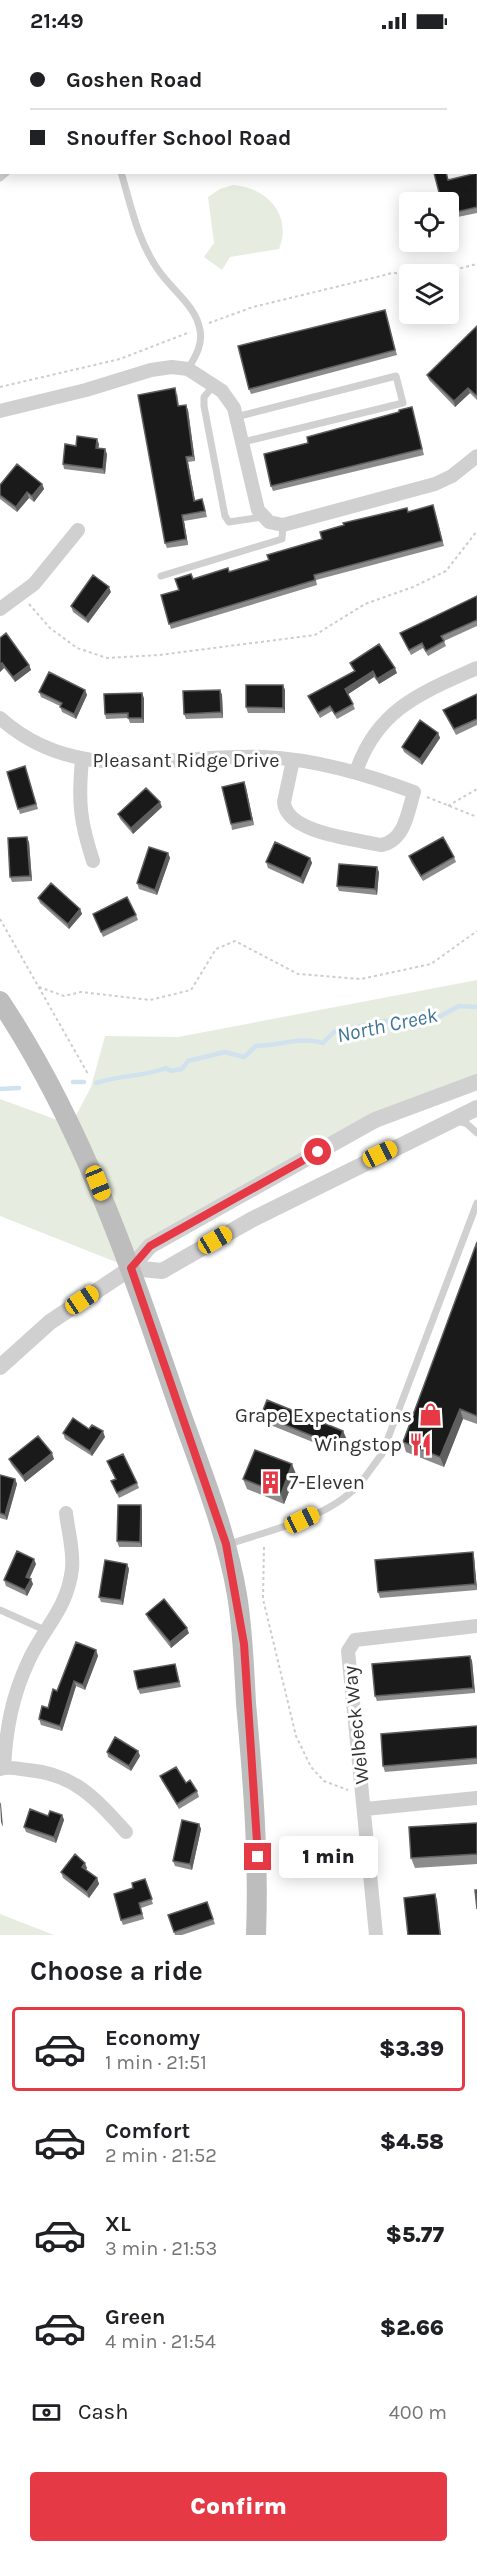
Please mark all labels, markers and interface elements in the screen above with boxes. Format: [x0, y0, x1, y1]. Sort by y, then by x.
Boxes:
text: 21:49 [30, 8, 84, 34]
text: Goshen Road [66, 67, 203, 93]
text: Snouffer School Road [66, 125, 292, 151]
map controls [399, 192, 459, 324]
button: locate [399, 192, 459, 252]
button: layers [399, 264, 459, 324]
street label: Pleasant Ridge Drive [93, 749, 279, 772]
water label: North Creek [334, 1003, 440, 1047]
route start [304, 1138, 331, 1165]
car [360, 1138, 400, 1170]
car [83, 1163, 113, 1203]
car [195, 1223, 235, 1257]
car [62, 1282, 102, 1318]
shop icon: Grape Expectations [417, 1402, 443, 1428]
place label: Grape Expectations [235, 1404, 412, 1427]
restaurant icon: Wingstop [407, 1431, 433, 1457]
place label: Wingstop [314, 1433, 402, 1456]
building icon: 7-Eleven [258, 1469, 284, 1495]
place label: 7-Eleven [289, 1471, 365, 1494]
car [282, 1504, 322, 1536]
street label: Welbeck Way [338, 1665, 374, 1785]
callout: 1 min [279, 1836, 378, 1878]
route end [244, 1843, 271, 1870]
text: 1 min [302, 1845, 355, 1868]
text: Choose a ride [30, 1955, 203, 1987]
icon: car [33, 2022, 87, 2076]
text: Economy [105, 2025, 200, 2051]
text: $3.39 [379, 2036, 444, 2062]
text: 1 min · 21:51 [105, 2051, 207, 2074]
icon: car [33, 2115, 87, 2169]
text: Comfort [105, 2118, 190, 2144]
text: $4.58 [380, 2129, 444, 2155]
text: 2 min · 21:52 [105, 2144, 217, 2167]
icon: car [33, 2208, 87, 2262]
text: XL [105, 2211, 131, 2237]
text: $5.77 [386, 2222, 444, 2248]
text: 3 min · 21:53 [105, 2237, 217, 2260]
icon: car [33, 2301, 87, 2355]
text: Green [105, 2304, 166, 2330]
text: $2.66 [380, 2315, 444, 2341]
text: 4 min · 21:54 [105, 2330, 216, 2353]
icon: cash [30, 2396, 63, 2429]
text: Cash [78, 2399, 128, 2425]
text: 400 m [389, 2401, 447, 2424]
button: Confirm [30, 2472, 447, 2541]

